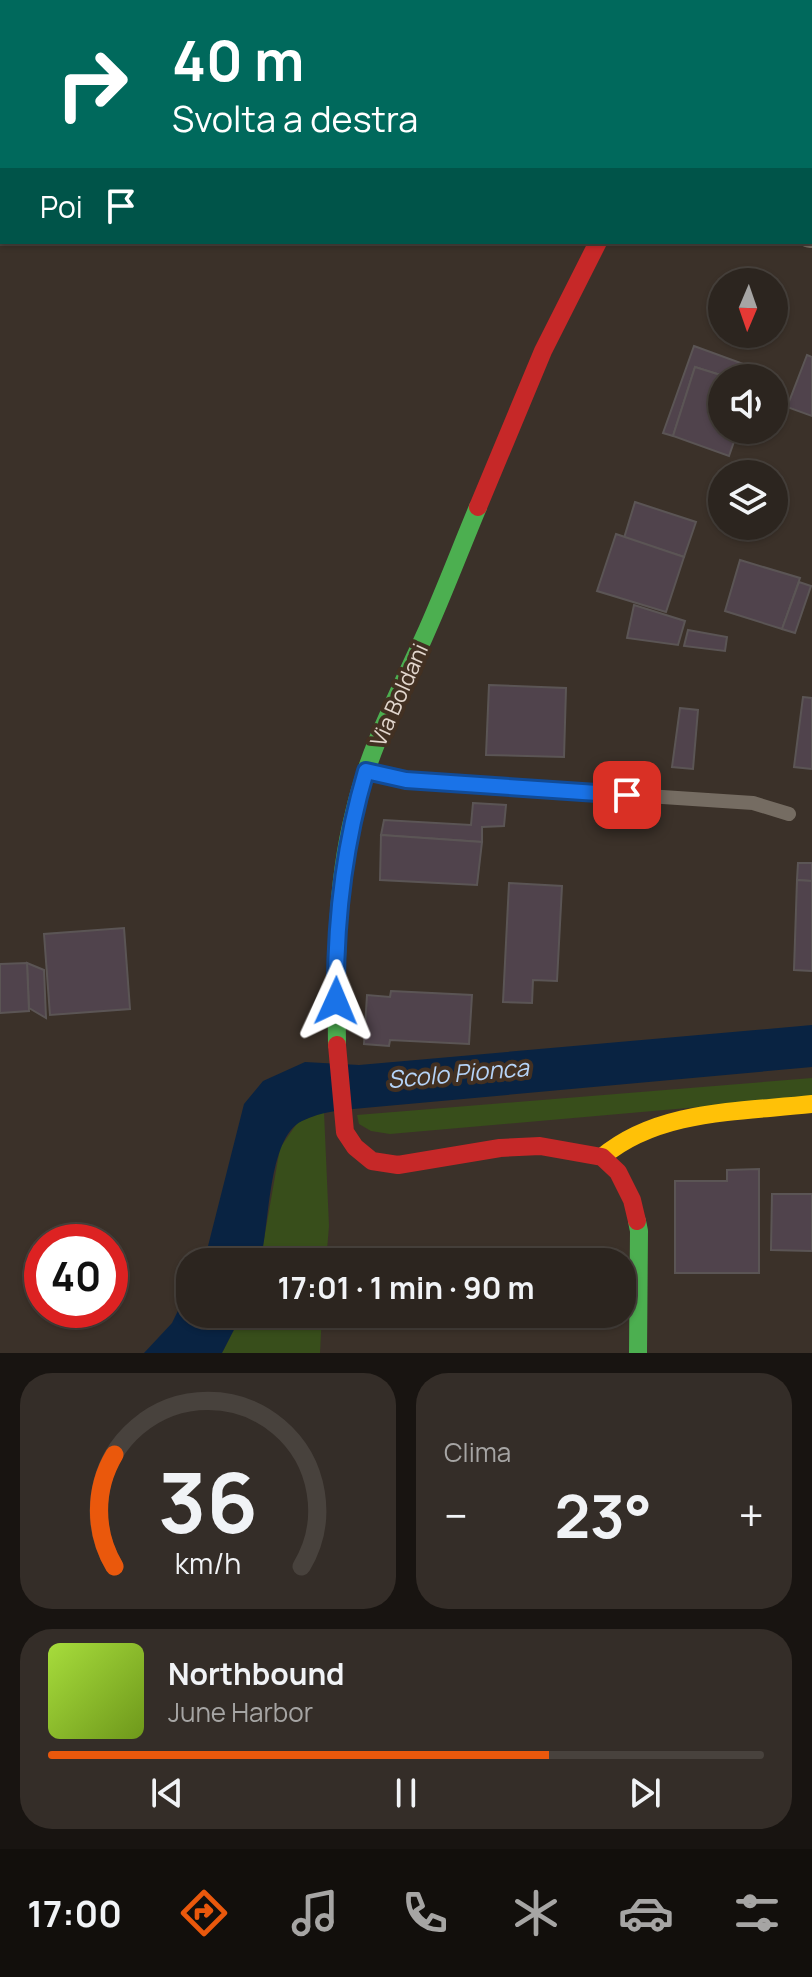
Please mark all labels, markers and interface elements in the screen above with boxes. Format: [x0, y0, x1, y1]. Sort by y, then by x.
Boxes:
text: 40 m [172, 21, 304, 98]
icon: right [40, 32, 144, 136]
text: Svolta a destra [172, 94, 418, 143]
icon: arrive [99, 184, 143, 228]
text: Poi [40, 186, 83, 227]
north arrow [708, 268, 788, 348]
map controls [708, 268, 788, 540]
button: sound [708, 364, 788, 444]
button: layers [708, 460, 788, 540]
street label: Via Boldani [363, 639, 435, 751]
pin [593, 761, 661, 829]
icon: arrive [605, 773, 649, 817]
position arrow [294, 959, 378, 1043]
water label: Scolo Pionca [386, 1050, 531, 1095]
speed limit sign: 40 [24, 1224, 128, 1328]
text: 17:01 · 1 min · 90 m [278, 1267, 534, 1308]
text: Clima [444, 1434, 511, 1470]
text: 36 [158, 1444, 258, 1558]
text: 23° [554, 1474, 652, 1556]
text: − [444, 1485, 468, 1545]
text: + [739, 1485, 764, 1545]
text: km/h [175, 1544, 241, 1583]
text: Northbound [168, 1653, 345, 1694]
text: June Harbor [168, 1694, 313, 1730]
icon: previous [145, 1771, 189, 1815]
icon: pause [384, 1771, 428, 1815]
icon: next [623, 1771, 667, 1815]
icon: directions [176, 1885, 232, 1941]
icon: music [287, 1885, 343, 1941]
icon: phone [397, 1885, 453, 1941]
icon: climate [508, 1885, 564, 1941]
icon: car [618, 1885, 674, 1941]
icon: filters [729, 1885, 785, 1941]
text: 17:00 [27, 1889, 122, 1938]

